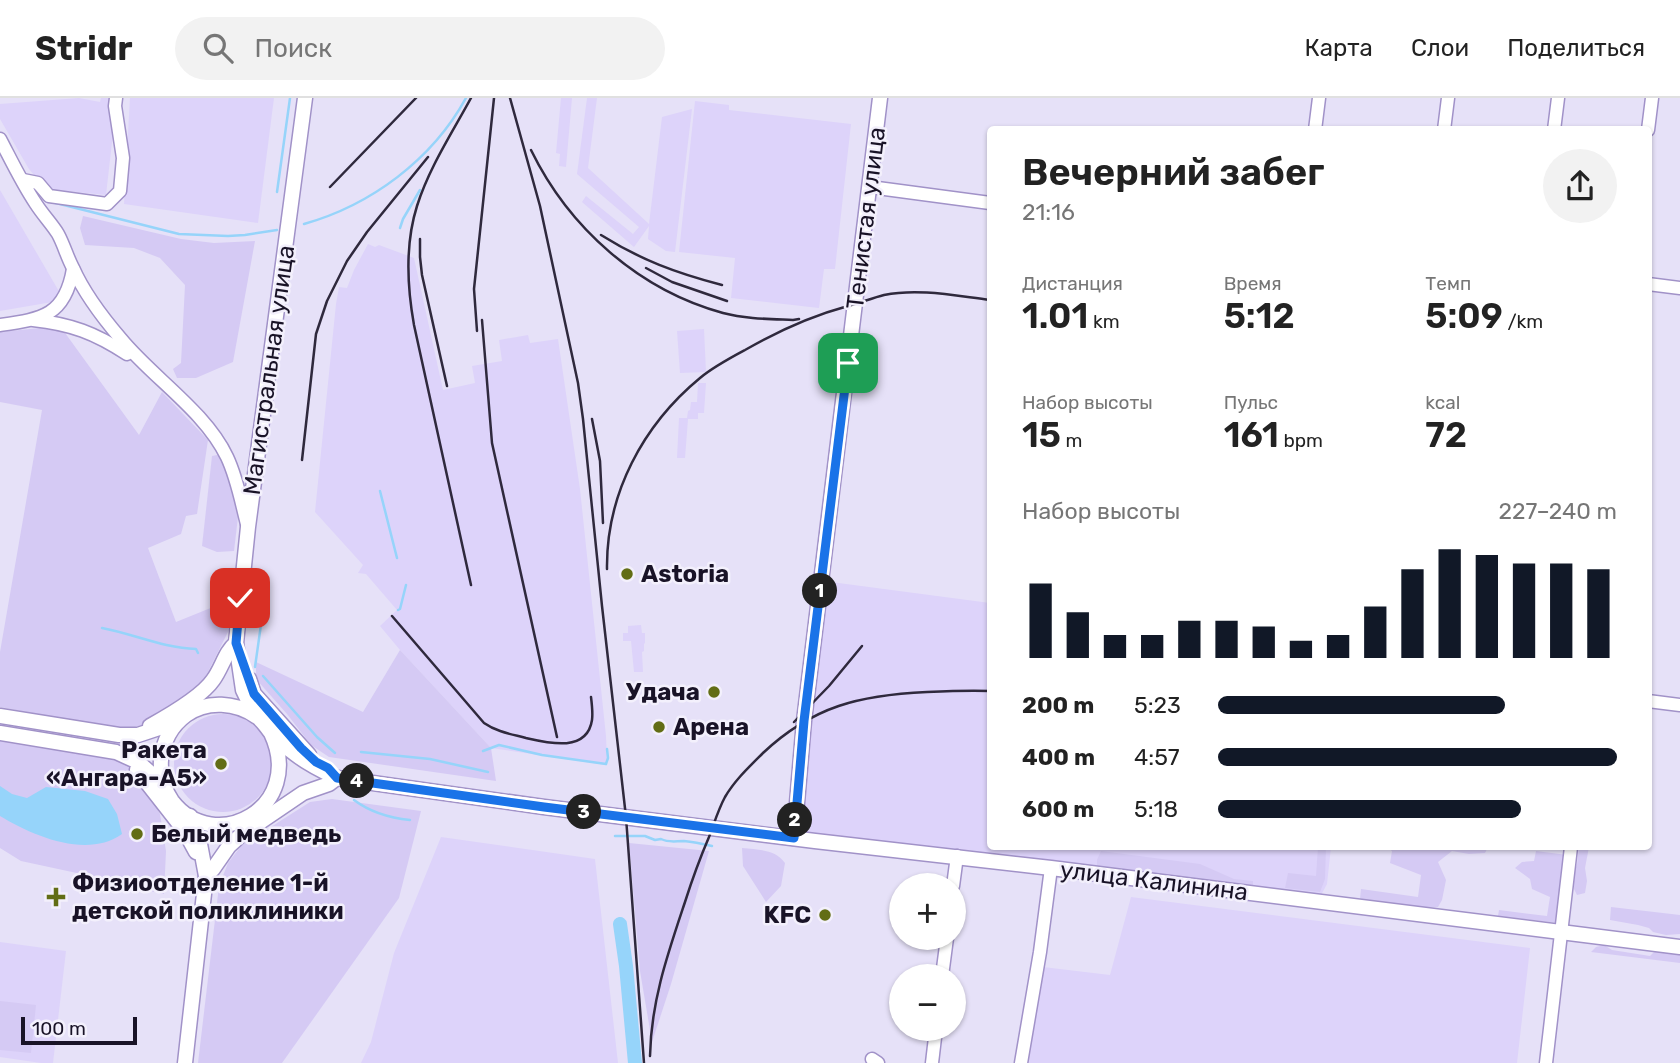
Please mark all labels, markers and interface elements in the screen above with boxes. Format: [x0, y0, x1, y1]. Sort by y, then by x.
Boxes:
search box [175, 17, 665, 80]
text: Stridr [35, 29, 133, 68]
icon: search [199, 29, 237, 67]
text: Поиск [255, 33, 332, 64]
text: Карта [1304, 34, 1373, 62]
text: Слои [1411, 34, 1469, 62]
text: Поделиться [1507, 34, 1645, 62]
street label: Тенистая улица [841, 125, 891, 311]
text: Вечерний забег [1022, 149, 1324, 195]
button: share [1543, 149, 1617, 223]
text: 21:16 [1022, 198, 1075, 226]
street label: Магистральная улица [238, 243, 300, 497]
text: Дистанция [1022, 272, 1123, 295]
text: Время [1224, 272, 1282, 295]
text: Темп [1425, 272, 1471, 295]
text: 1.01 [1022, 295, 1088, 337]
text: 5:12 [1224, 295, 1295, 337]
text: 5:09 [1425, 295, 1503, 337]
text: km [1088, 310, 1120, 333]
text: /km [1503, 310, 1543, 333]
pin [818, 333, 878, 393]
icon: arrive [829, 344, 867, 382]
text: Набор высоты [1022, 391, 1153, 414]
text: Пульс [1224, 391, 1278, 414]
text: kcal [1425, 391, 1460, 414]
text: 15 [1022, 414, 1061, 456]
text: 161 [1224, 414, 1279, 456]
text: 72 [1425, 414, 1467, 456]
text: m [1061, 429, 1082, 452]
text: bpm [1279, 429, 1323, 452]
text: Набор высоты [1022, 497, 1180, 525]
text: 227–240 m [1498, 497, 1617, 525]
place label: Astoria [641, 560, 729, 588]
marker: Astoria [619, 566, 635, 582]
pin [210, 568, 270, 628]
pin: 1 [802, 574, 838, 608]
icon: check [221, 579, 259, 617]
text: 1 [815, 579, 824, 602]
place label: Удача [626, 678, 700, 706]
marker: Удача [706, 684, 722, 700]
text: 200 m [1022, 691, 1094, 719]
text: 5:23 [1134, 691, 1181, 719]
place label: Арена [673, 713, 749, 741]
marker: Арена [651, 719, 667, 735]
place label: Ракета «Ангара-А5» [46, 736, 207, 792]
text: 400 m [1022, 743, 1095, 771]
text: 4:57 [1134, 743, 1180, 771]
marker: Ракета «Ангара-А5» [213, 756, 229, 772]
pin: 4 [340, 764, 374, 798]
text: 4 [350, 769, 363, 792]
pin: 3 [566, 794, 602, 830]
text: 600 m [1022, 795, 1094, 823]
text: 5:18 [1134, 795, 1178, 823]
text: 3 [577, 800, 590, 823]
pin: 2 [778, 802, 812, 838]
text: 2 [788, 808, 801, 831]
place label: Белый медведь [151, 820, 341, 848]
marker: Белый медведь [129, 826, 145, 842]
street label: улица Калинина [1058, 856, 1250, 906]
place label: Физиоотделение 1-й детской поликлиники [72, 869, 344, 925]
map controls [889, 873, 966, 1041]
button: + [889, 873, 966, 950]
marker: Физиоотделение 1-й детской поликлиники [46, 887, 66, 907]
place label: KFC [764, 901, 811, 929]
marker: KFC [817, 907, 833, 923]
button: − [889, 964, 966, 1041]
scale bar [21, 1014, 136, 1046]
text: 100 m [32, 1017, 86, 1040]

